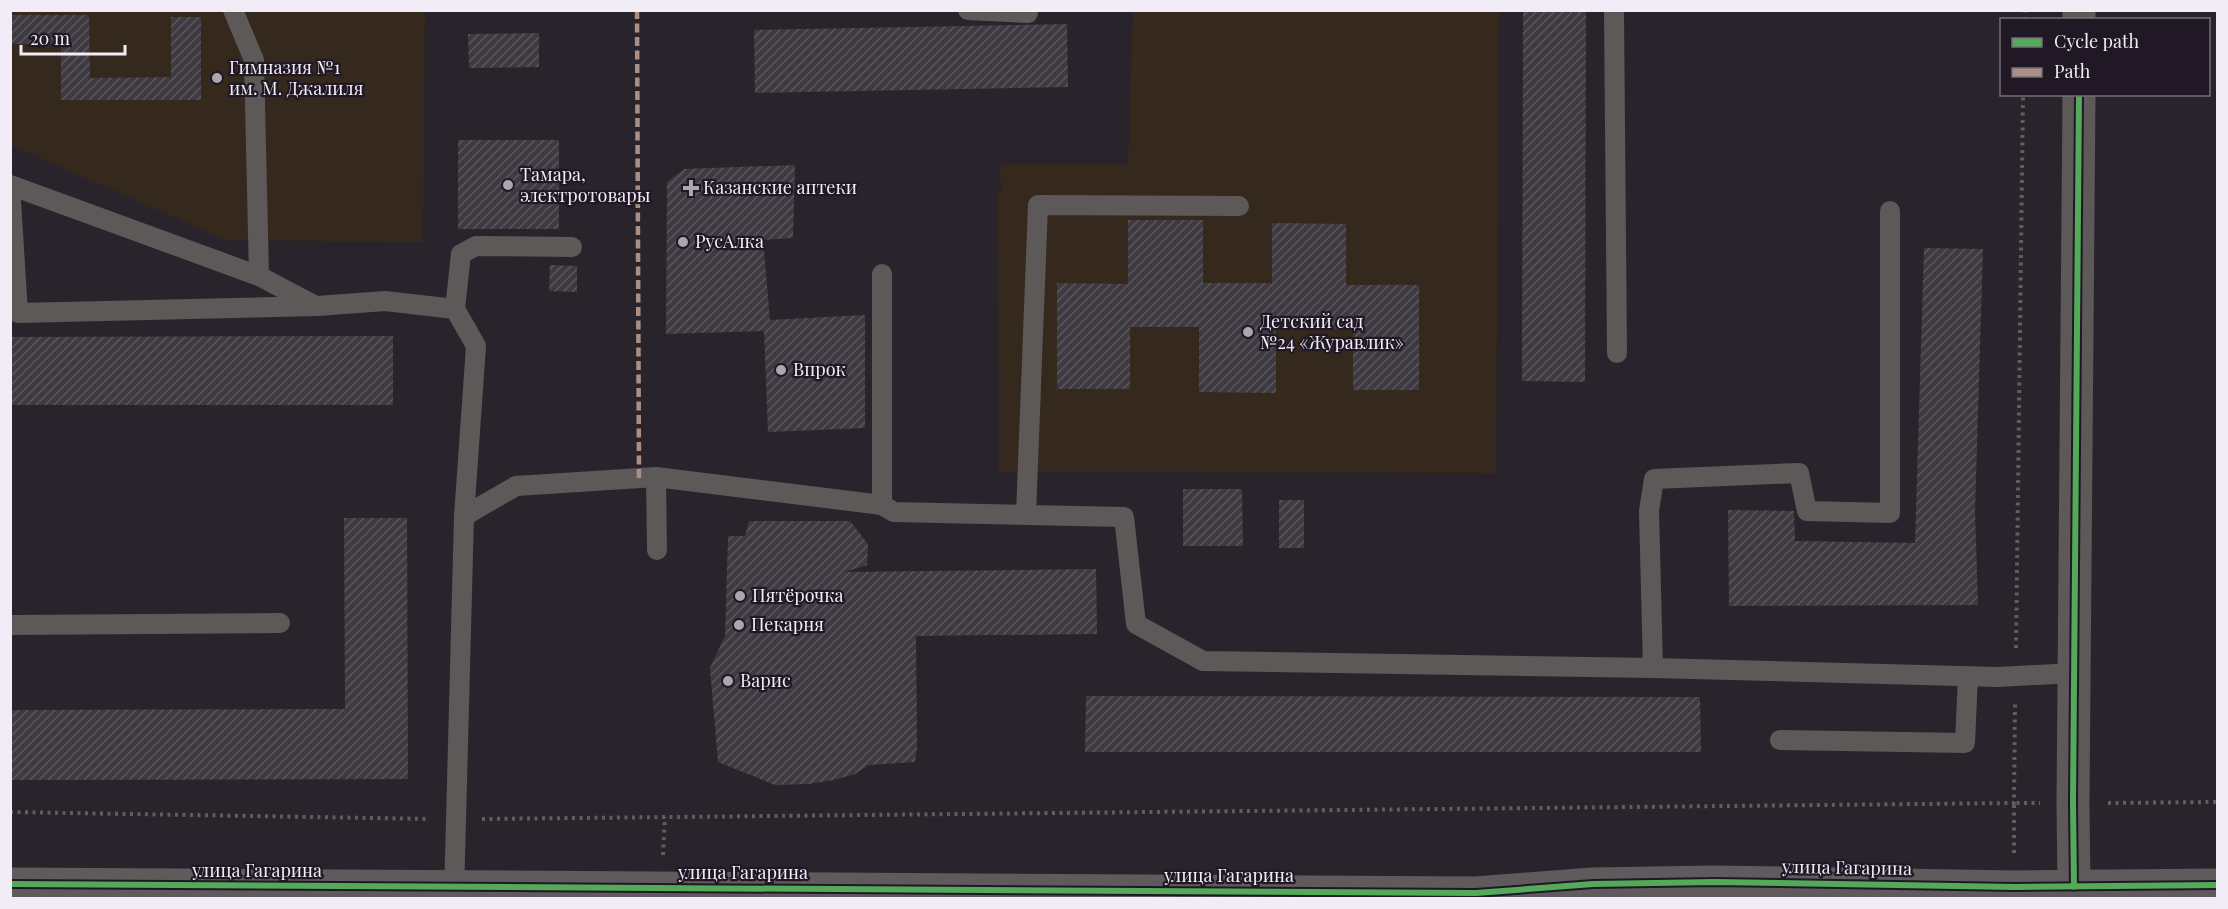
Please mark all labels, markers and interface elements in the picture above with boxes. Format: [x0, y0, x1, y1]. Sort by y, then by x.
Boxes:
scale bar [21, 18, 124, 56]
legend [2000, 18, 2210, 96]
text: 20 m [30, 26, 70, 50]
text: Cycle path [2054, 29, 2139, 53]
place label: Гимназия №1 им. М. Джалиля [229, 55, 364, 100]
text: Path [2054, 59, 2091, 83]
marker: Гимназия №1 им. М. Джалиля [210, 71, 224, 85]
place label: Тамара, электротовары [520, 162, 651, 207]
place label: Казанские аптеки [703, 175, 857, 199]
marker: Тамара, электротовары [501, 178, 515, 192]
marker: Казанские аптеки [684, 181, 698, 195]
place label: РусАлка [695, 229, 764, 253]
marker: РусАлка [676, 235, 690, 249]
place label: Детский сад №24 «Журавлик» [1260, 309, 1404, 354]
marker: Детский сад №24 «Журавлик» [1241, 325, 1255, 339]
place label: Впрок [793, 357, 846, 381]
marker: Впрок [774, 363, 788, 377]
place label: Пятёрочка [752, 583, 843, 607]
marker: Пятёрочка [733, 589, 747, 603]
place label: Пекарня [751, 612, 824, 636]
marker: Пекарня [732, 618, 746, 632]
place label: Варис [740, 668, 791, 692]
marker: Варис [721, 674, 735, 688]
street label: улица Гагарина [1781, 854, 1912, 880]
street label: улица Гагарина [191, 858, 322, 882]
street label: улица Гагарина [677, 860, 808, 884]
street label: улица Гагарина [1163, 863, 1294, 887]

